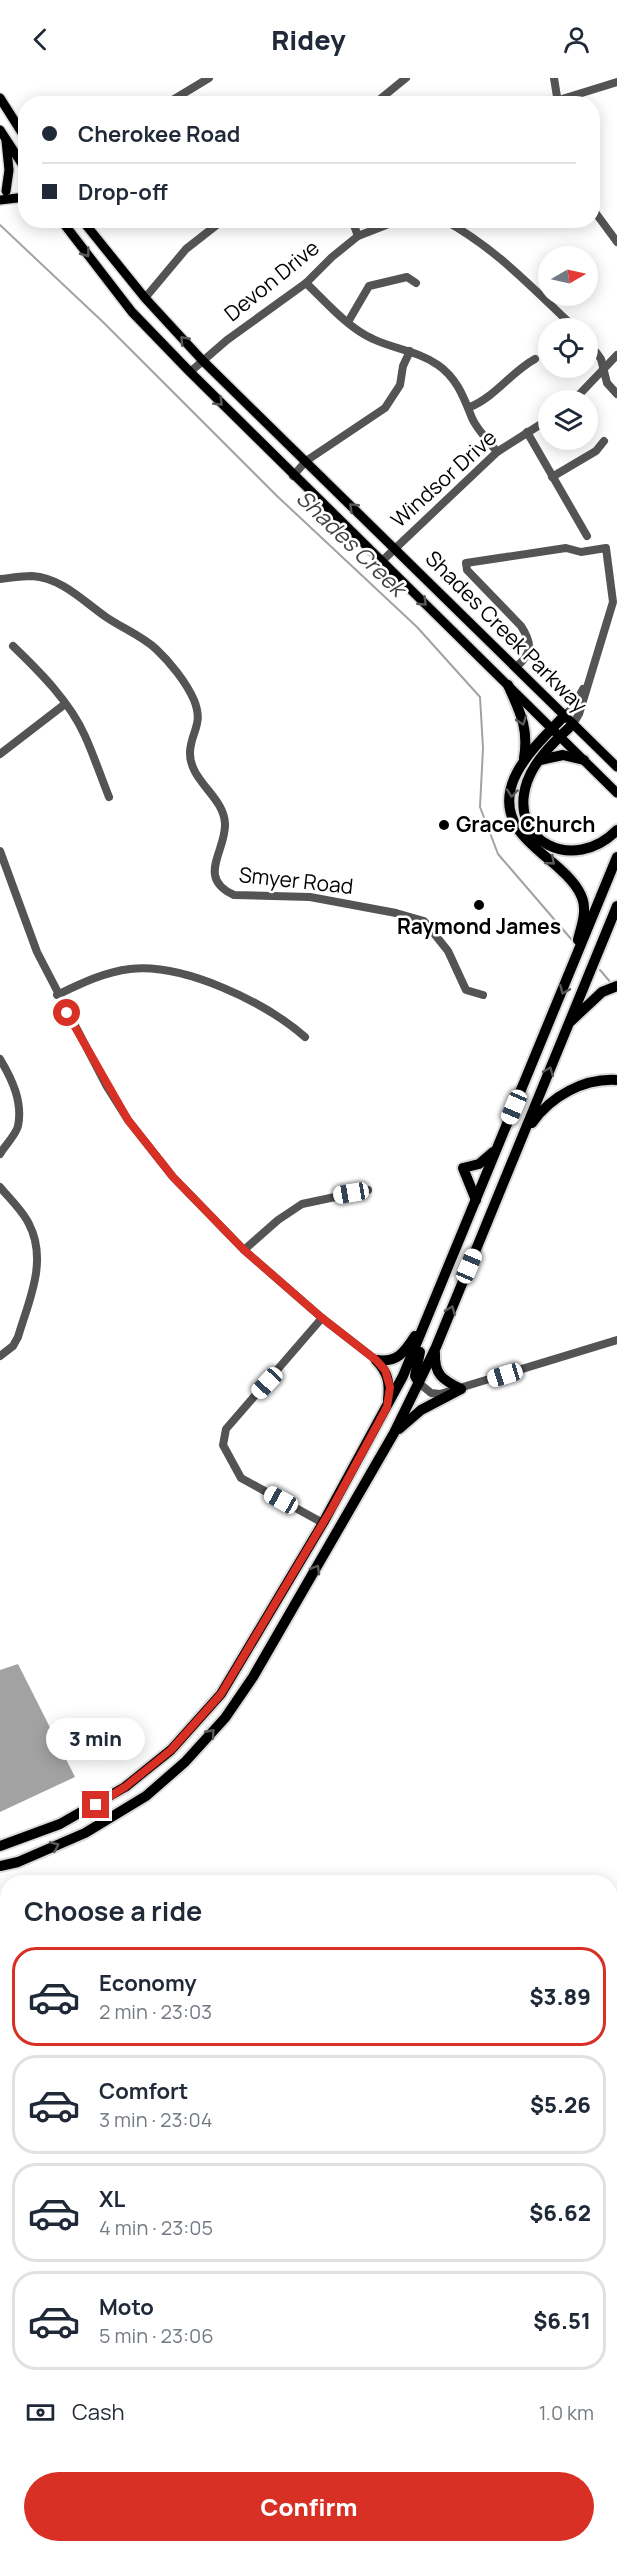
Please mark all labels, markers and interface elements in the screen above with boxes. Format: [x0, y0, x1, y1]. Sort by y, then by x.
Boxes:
text: Ridey [271, 21, 346, 58]
icon: back [24, 23, 57, 56]
icon: person [560, 23, 593, 56]
text: Cherokee Road [78, 119, 240, 149]
text: Drop-off [78, 177, 168, 207]
street label: Devon Drive [218, 233, 325, 327]
one-way arrow [78, 246, 89, 257]
north arrow [538, 246, 598, 306]
map controls [538, 246, 598, 450]
button: locate [538, 318, 598, 378]
one-way arrow [180, 337, 191, 347]
button: layers [538, 390, 598, 450]
one-way arrow [212, 394, 223, 405]
street label: Windsor Drive [384, 423, 502, 533]
water label: Shades Creek [290, 483, 414, 605]
one-way arrow [349, 503, 359, 514]
street label: Shades Creek Parkway [420, 544, 594, 718]
one-way arrow [417, 595, 427, 606]
one-way arrow [515, 715, 528, 725]
one-way arrow [506, 788, 519, 798]
place label: Grace Church [456, 810, 595, 838]
marker: Grace Church [437, 818, 451, 832]
one-way arrow [544, 854, 555, 865]
street label: Smyer Road [238, 860, 355, 900]
marker: Raymond James [472, 898, 486, 912]
place label: Raymond James [397, 912, 561, 940]
one-way arrow [559, 983, 571, 994]
route start [53, 999, 80, 1026]
one-way arrow [542, 1066, 554, 1077]
car [499, 1087, 529, 1127]
car [332, 1181, 370, 1205]
car [454, 1246, 484, 1286]
one-way arrow [444, 1305, 456, 1316]
car [485, 1361, 525, 1389]
car [248, 1364, 286, 1402]
car [261, 1483, 301, 1517]
one-way arrow [308, 1565, 320, 1575]
callout: 3 min [46, 1718, 146, 1760]
text: 3 min [69, 1725, 122, 1752]
one-way arrow [204, 1729, 215, 1740]
route end [82, 1791, 109, 1818]
one-way arrow [48, 1841, 59, 1853]
text: Choose a ride [24, 1892, 202, 1929]
text: Economy [99, 1968, 197, 1998]
icon: car [27, 1970, 81, 2024]
text: $3.89 [529, 1982, 591, 2012]
text: 2 min · 23:03 [99, 1998, 212, 2025]
text: Comfort [99, 2076, 188, 2106]
icon: car [27, 2078, 81, 2132]
text: $5.26 [530, 2090, 591, 2120]
text: 3 min · 23:04 [99, 2106, 213, 2133]
text: XL [99, 2184, 125, 2214]
icon: car [27, 2186, 81, 2240]
text: $6.62 [529, 2198, 591, 2228]
text: 4 min · 23:05 [99, 2214, 213, 2241]
text: Moto [99, 2292, 154, 2322]
icon: car [27, 2294, 81, 2348]
text: $6.51 [533, 2306, 591, 2336]
text: 5 min · 23:06 [99, 2322, 214, 2349]
icon: cash [24, 2396, 57, 2429]
text: Cash [72, 2397, 125, 2427]
text: 1.0 km [539, 2399, 594, 2426]
button: Confirm [24, 2472, 594, 2541]

